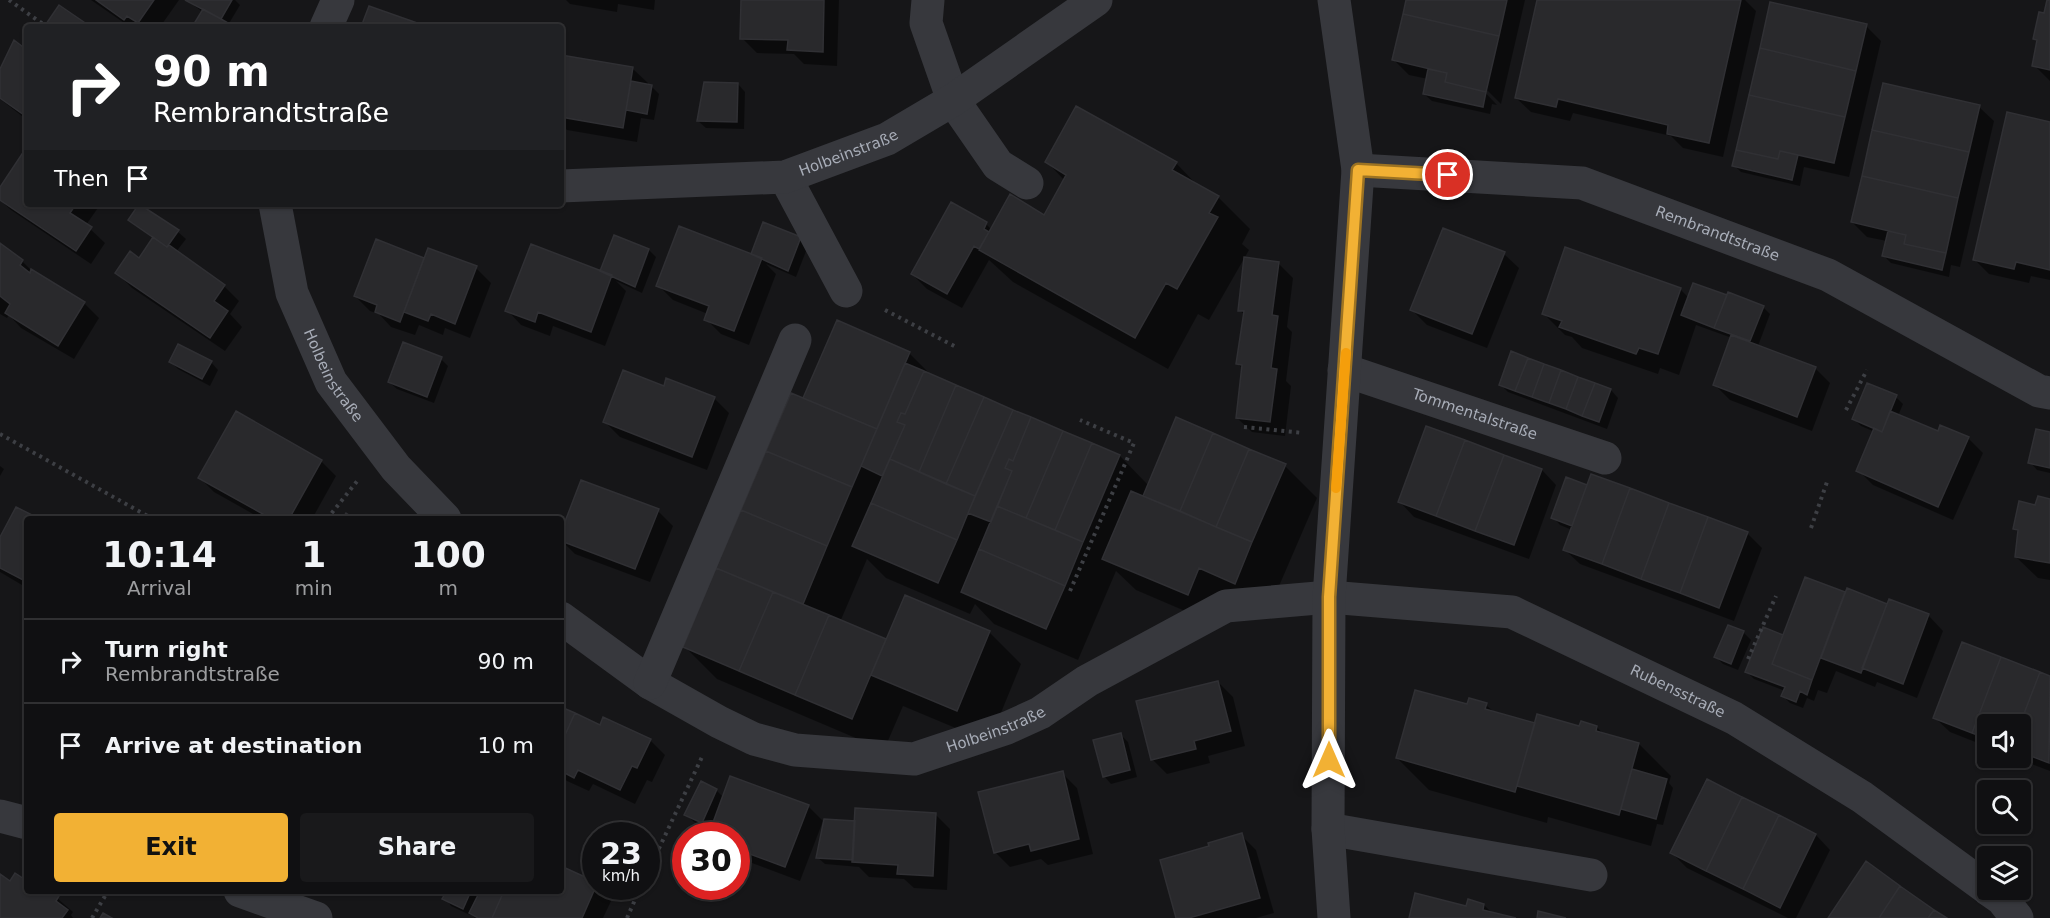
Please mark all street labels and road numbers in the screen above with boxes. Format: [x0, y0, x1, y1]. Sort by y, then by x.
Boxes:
street label: Holbeinstraße [796, 125, 901, 180]
street label: Rembrandtstraße [1653, 202, 1782, 265]
street label: Holbeinstraße [300, 326, 367, 425]
street label: Tommentalstraße [1409, 384, 1540, 444]
street label: Rubensstraße [1627, 661, 1728, 722]
street label: Holbeinstraße [944, 703, 1049, 757]

